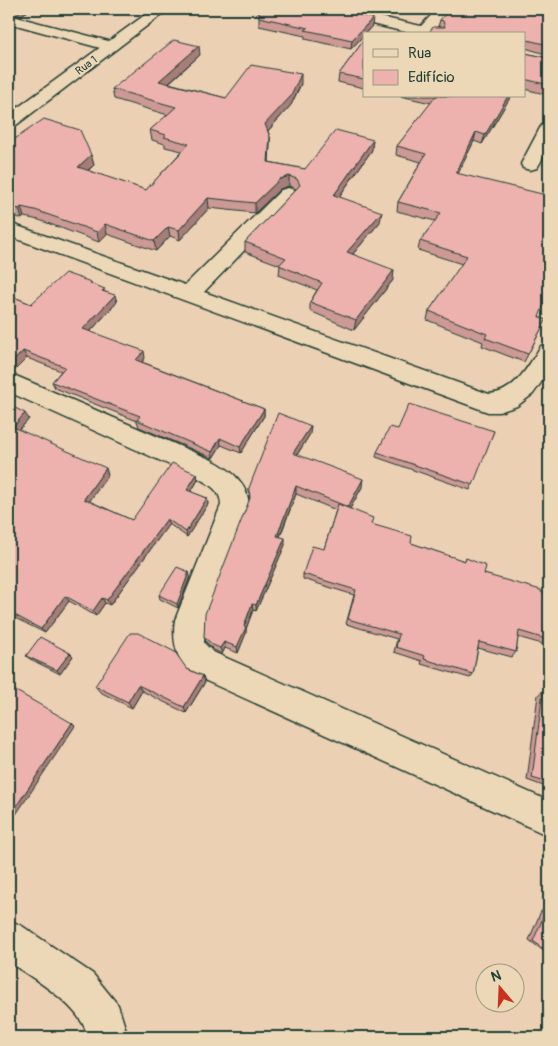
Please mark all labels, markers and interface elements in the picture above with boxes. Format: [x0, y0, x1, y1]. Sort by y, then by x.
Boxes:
legend [363, 32, 526, 98]
text: Rua [408, 44, 431, 63]
street label: Rua 1 [73, 53, 100, 78]
text: Edifício [408, 68, 454, 87]
north arrow [476, 964, 526, 1014]
text: N [489, 967, 503, 986]

